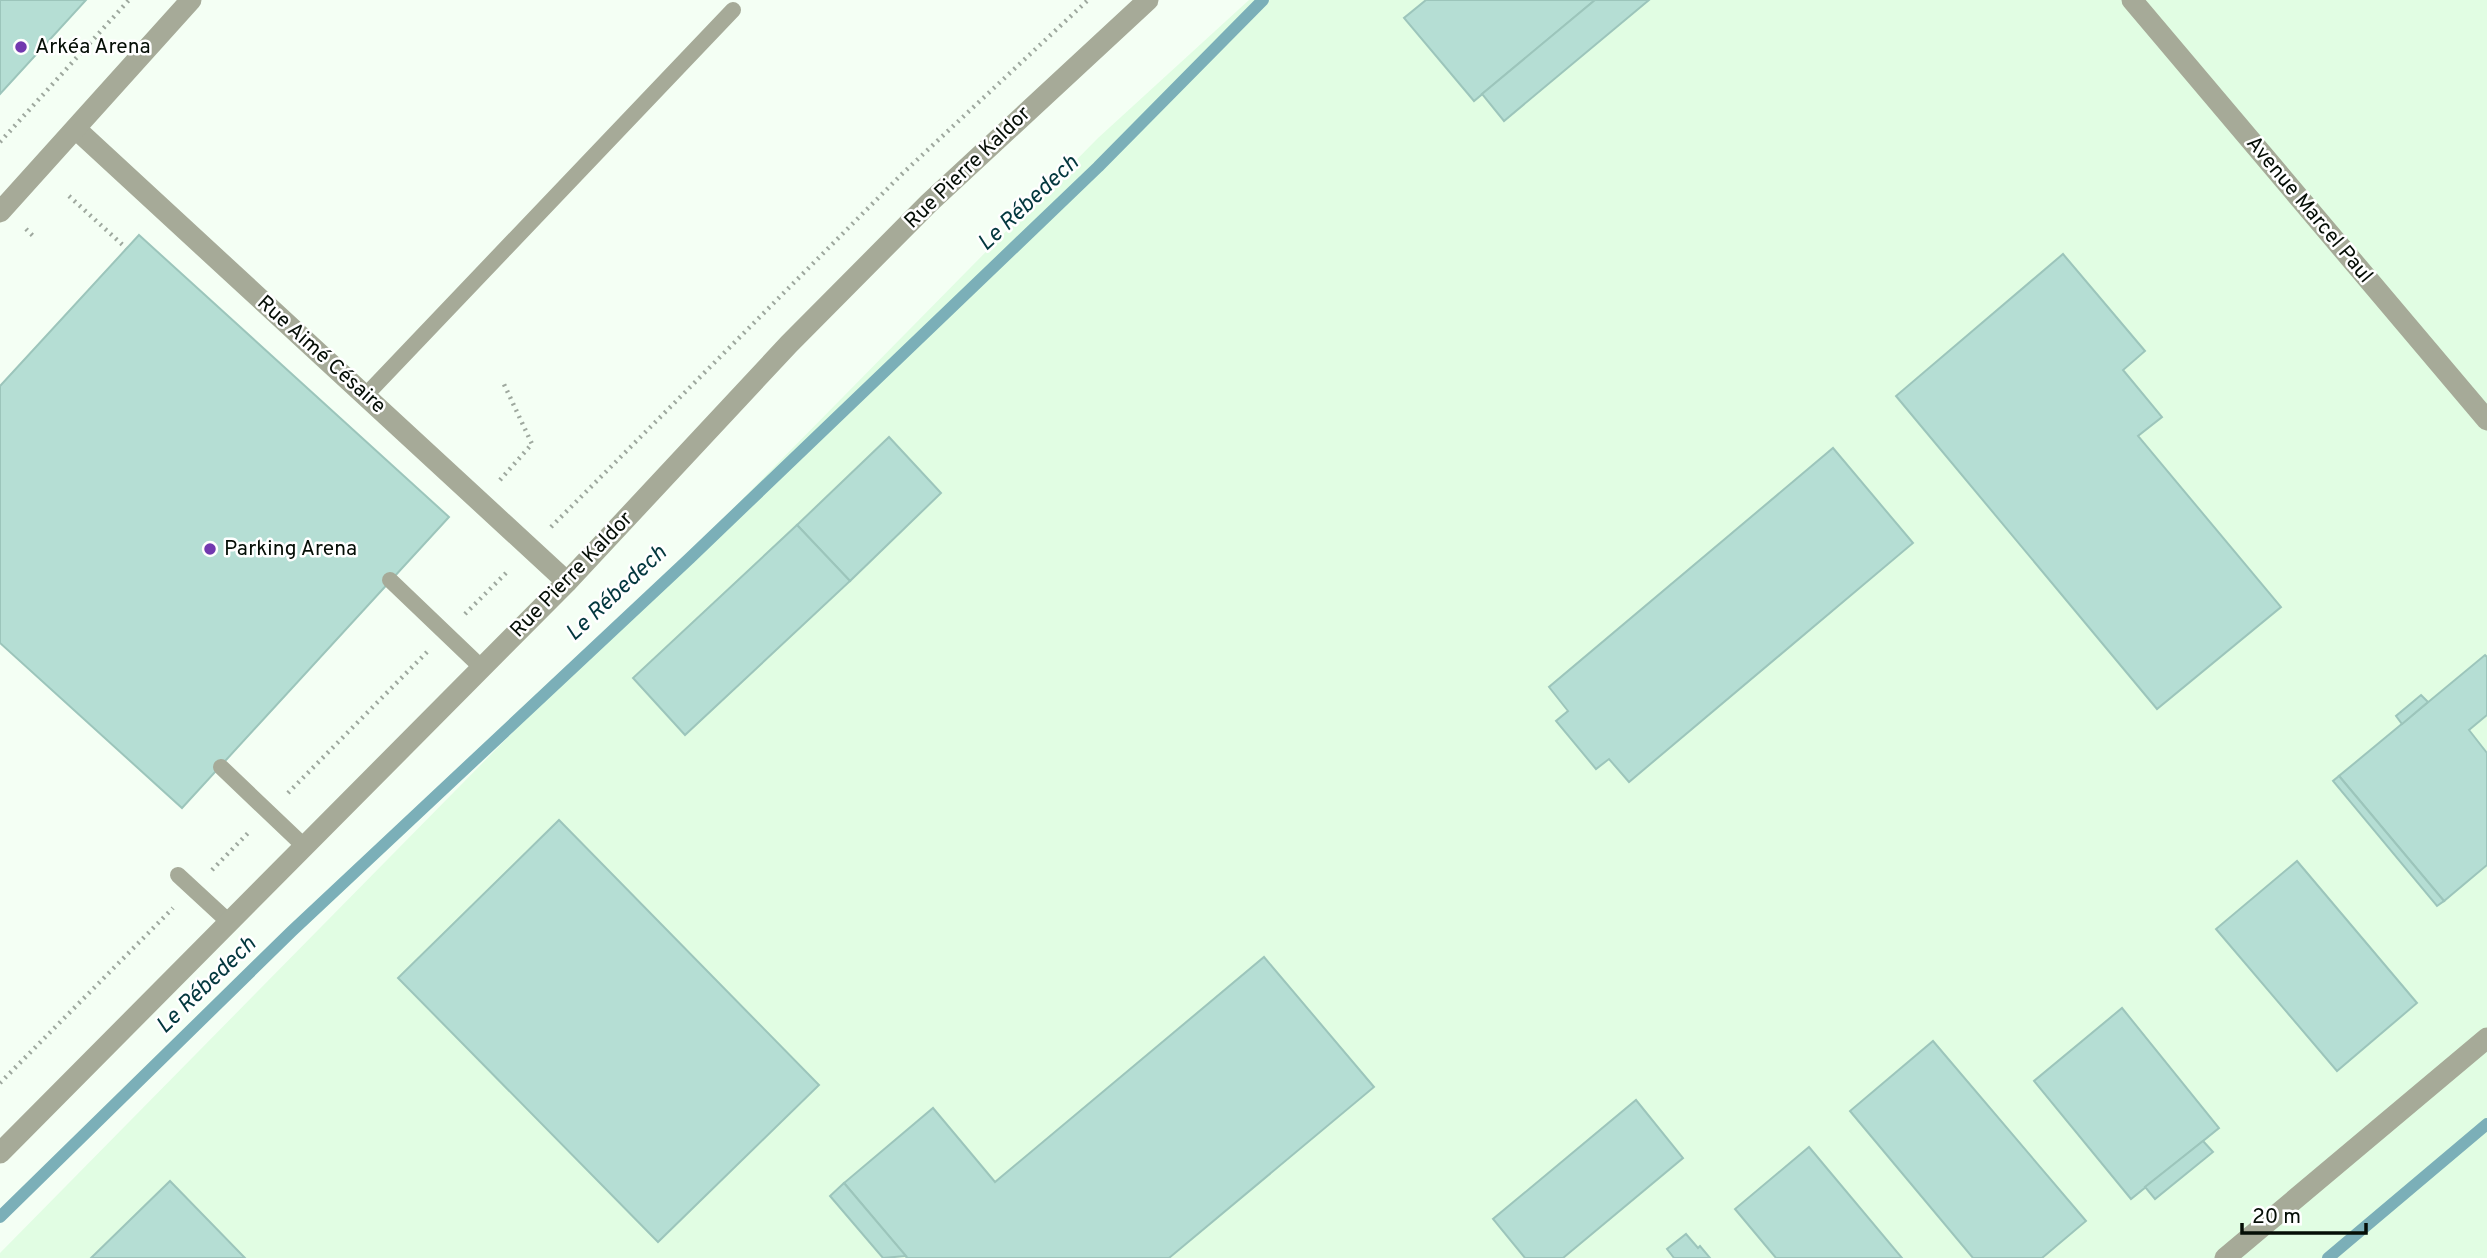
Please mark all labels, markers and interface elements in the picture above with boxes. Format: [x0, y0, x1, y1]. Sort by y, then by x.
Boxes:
place label: Arkéa Arena [35, 34, 151, 61]
marker: Arkéa Arena [13, 39, 29, 55]
street label: Rue Pierre Kaldor [899, 101, 1037, 235]
street label: Avenue Marcel Paul [2240, 131, 2378, 289]
water label: Le Rébedech [972, 149, 1086, 258]
street label: Rue Aimé Césaire [251, 290, 391, 420]
street label: Rue Pierre Kaldor [505, 506, 639, 644]
place label: Parking Arena [224, 536, 357, 563]
water label: Le Rébedech [560, 539, 674, 648]
marker: Parking Arena [202, 541, 218, 557]
water label: Le Rébedech [151, 931, 264, 1041]
scale bar [2242, 1192, 2366, 1236]
text: 20 m [2252, 1204, 2301, 1231]

